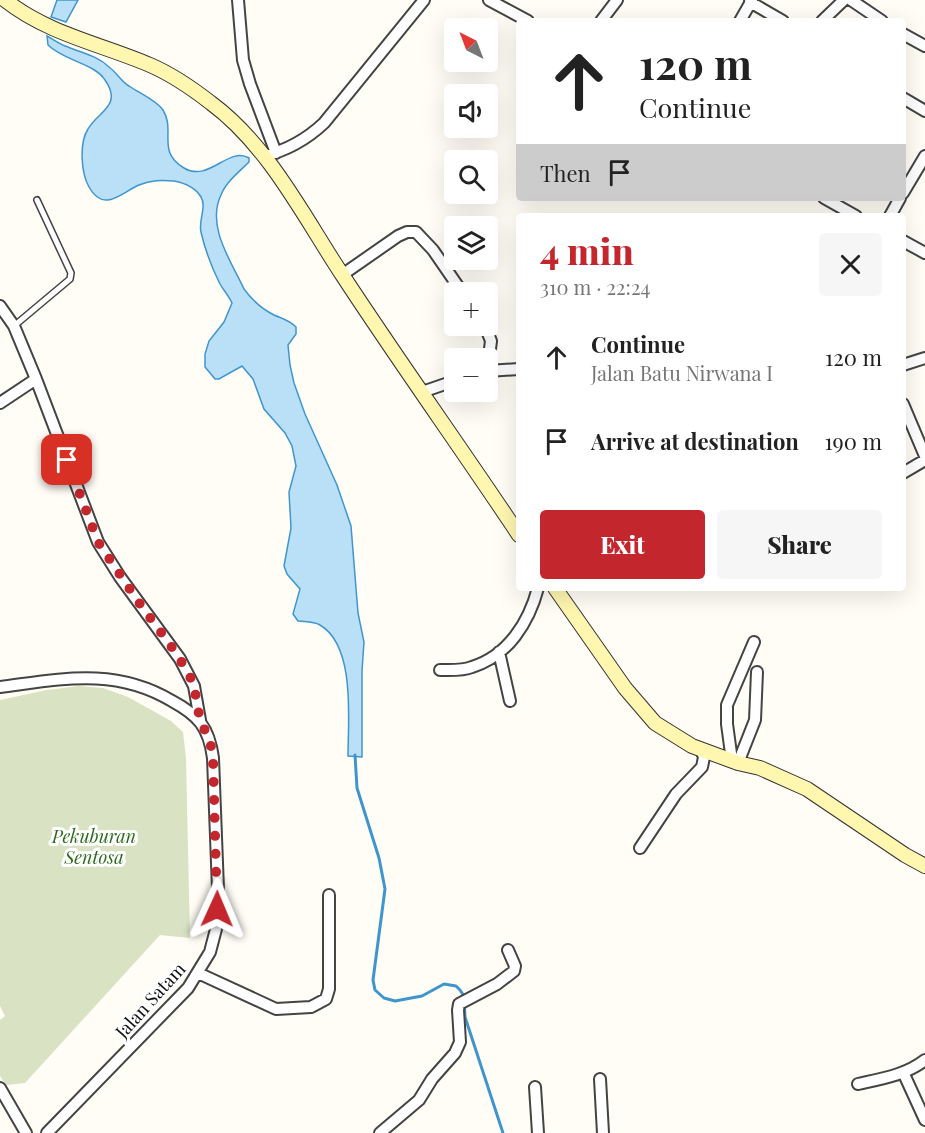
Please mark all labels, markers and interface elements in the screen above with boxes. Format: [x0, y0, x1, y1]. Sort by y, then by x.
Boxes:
north arrow [444, 18, 498, 72]
map controls [444, 18, 498, 402]
text: 120 m [639, 35, 752, 91]
icon: ahead [540, 42, 618, 120]
button: sound [444, 84, 498, 138]
text: Continue [639, 89, 751, 125]
button: search [444, 150, 498, 204]
icon: arrive [603, 156, 636, 189]
text: Then [540, 158, 591, 188]
button: layers [444, 216, 498, 270]
text: 4 min [540, 226, 634, 274]
button: close [819, 233, 882, 296]
text: 310 m · 22:24 [540, 273, 650, 300]
button: + [444, 282, 498, 336]
text: Continue [591, 329, 685, 359]
icon: ahead [540, 341, 573, 374]
text: 120 m [825, 342, 882, 372]
button: − [444, 348, 498, 402]
text: Jalan Batu Nirwana I [591, 359, 773, 386]
icon: arrive [540, 425, 573, 458]
text: Arrive at destination [591, 426, 799, 456]
text: 190 m [824, 426, 882, 456]
pin [41, 434, 92, 485]
icon: arrive [50, 443, 83, 476]
button: Exit [540, 510, 705, 579]
button: Share [717, 510, 882, 579]
park label: Pekuburan Sentosa [51, 824, 136, 869]
position arrow [185, 877, 249, 941]
street label: Jalan Satam [109, 957, 190, 1044]

